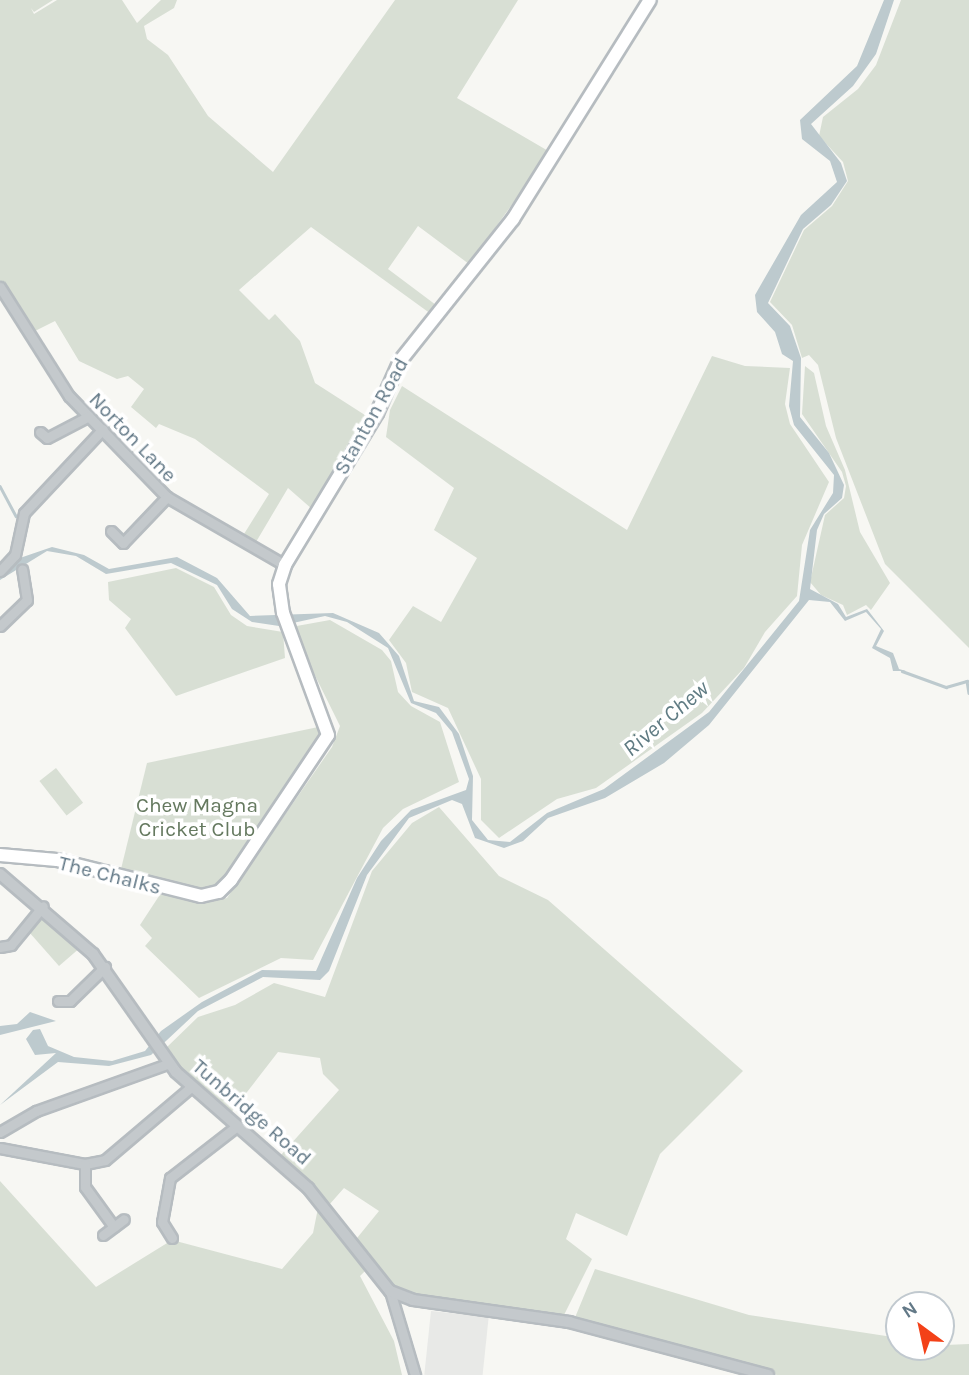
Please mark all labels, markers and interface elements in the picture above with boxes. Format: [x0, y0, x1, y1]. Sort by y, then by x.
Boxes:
street label: Stanton Road [328, 353, 414, 479]
street label: Norton Lane [84, 387, 182, 487]
water label: River Chew [617, 675, 715, 763]
park label: Chew Magna Cricket Club [136, 792, 258, 842]
street label: The Chalks [56, 850, 164, 900]
street label: Tunbridge Road [187, 1054, 317, 1170]
north arrow [885, 1291, 955, 1361]
text: N [898, 1297, 921, 1323]

